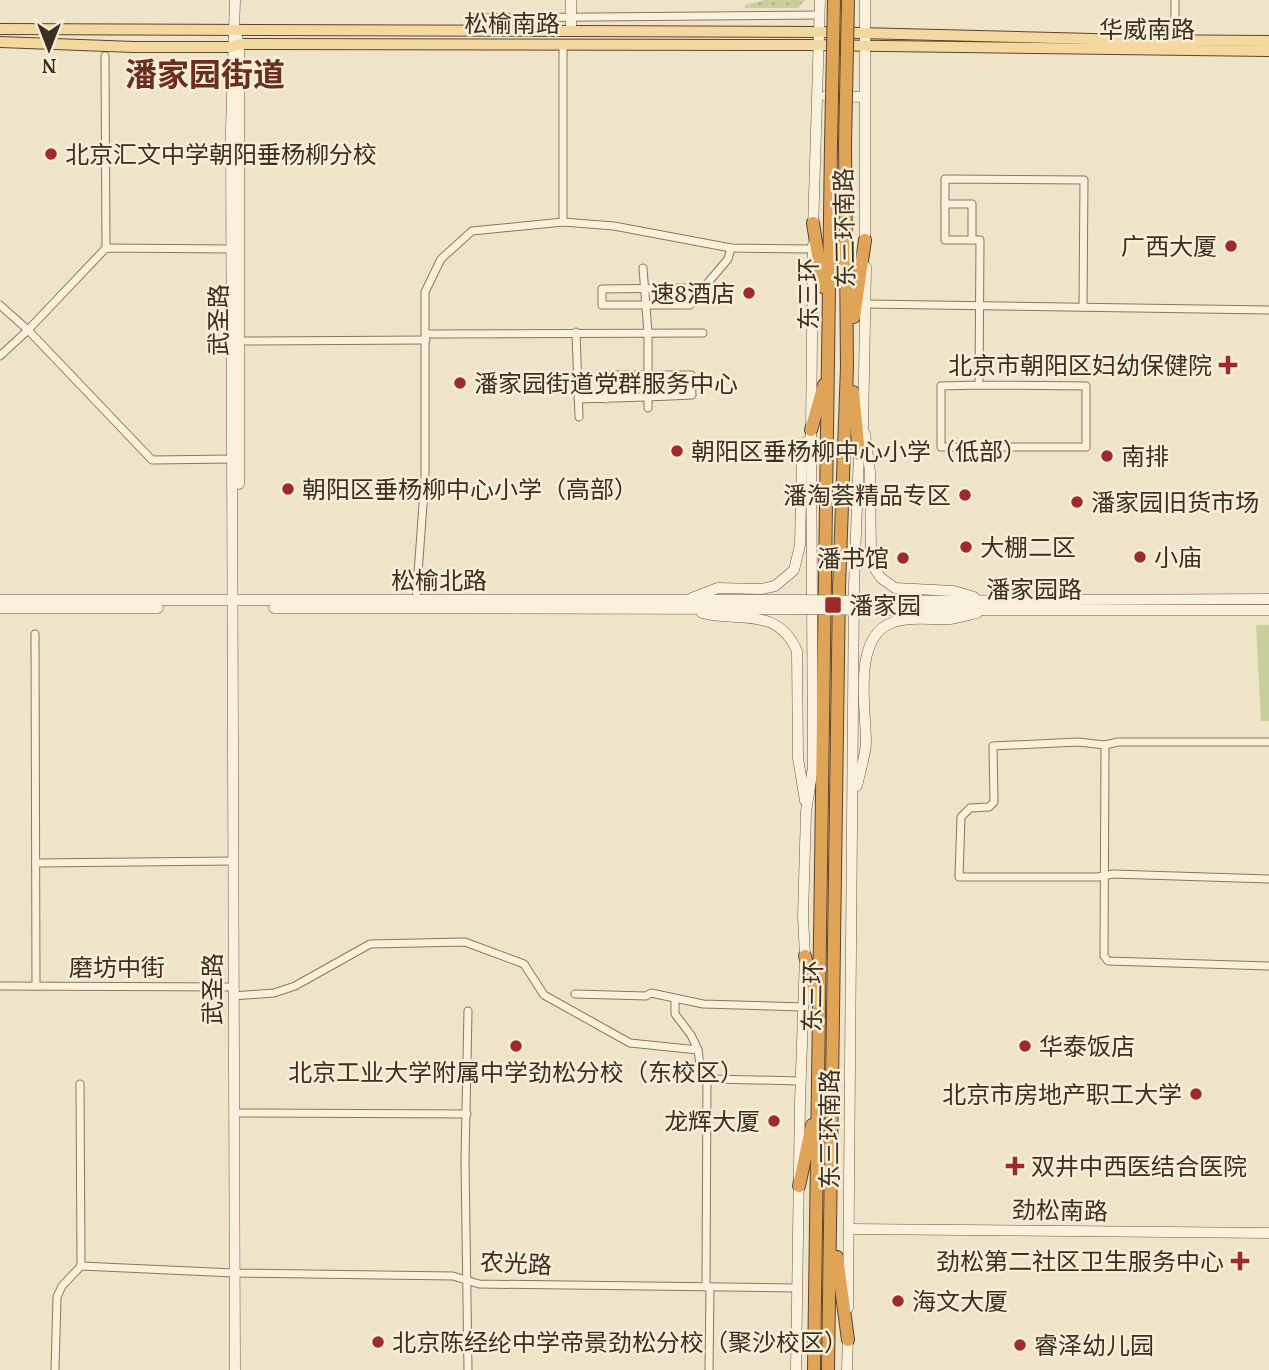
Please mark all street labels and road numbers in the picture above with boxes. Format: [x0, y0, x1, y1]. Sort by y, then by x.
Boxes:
street label: 松榆南路 [464, 7, 560, 39]
street label: 华威南路 [1099, 13, 1195, 45]
street label: 东三环南路 [827, 168, 861, 288]
street label: 东三环 [792, 258, 824, 330]
street label: 武圣路 [202, 284, 234, 356]
street label: 松榆北路 [391, 564, 487, 596]
street label: 潘家园路 [986, 573, 1082, 605]
street label: 磨坊中街 [69, 951, 165, 983]
street label: 武圣路 [196, 953, 228, 1025]
street label: 东三环 [795, 960, 829, 1032]
street label: 东三环南路 [813, 1069, 845, 1189]
street label: 劲松南路 [1012, 1193, 1108, 1227]
street label: 农光路 [479, 1245, 553, 1281]

